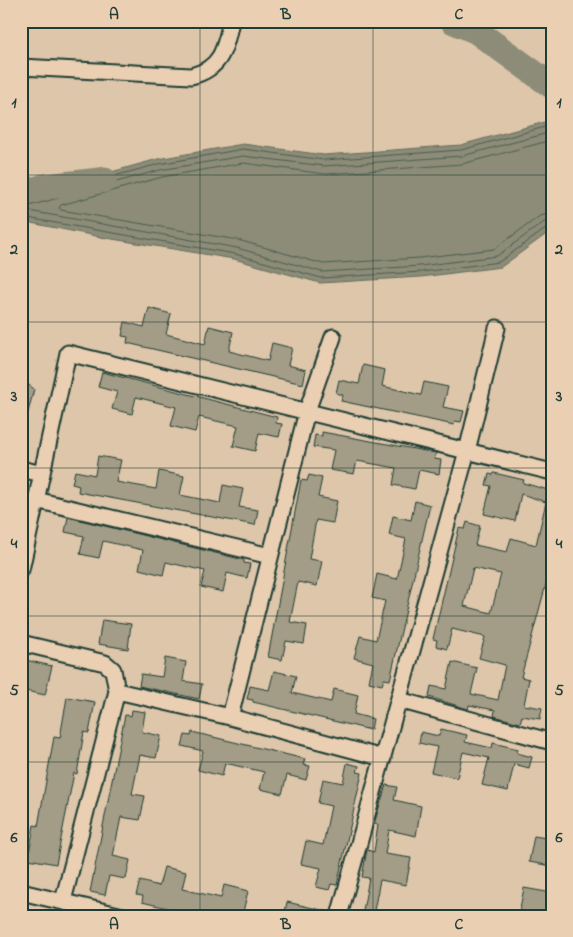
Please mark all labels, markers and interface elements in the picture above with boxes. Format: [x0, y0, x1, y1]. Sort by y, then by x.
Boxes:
text: A [109, 3, 119, 27]
text: B [280, 3, 292, 27]
text: C [455, 3, 464, 27]
text: 1 [11, 91, 17, 115]
text: 1 [556, 91, 562, 115]
text: 2 [9, 238, 18, 262]
text: 2 [554, 238, 563, 262]
text: 3 [10, 385, 18, 409]
text: 3 [555, 385, 563, 409]
text: 4 [10, 532, 18, 556]
text: 4 [555, 532, 563, 556]
text: 5 [9, 679, 19, 703]
text: 5 [554, 679, 564, 703]
text: 6 [9, 826, 18, 850]
text: 6 [554, 826, 563, 850]
text: A [109, 913, 119, 937]
text: B [280, 913, 292, 937]
text: C [455, 913, 464, 937]

